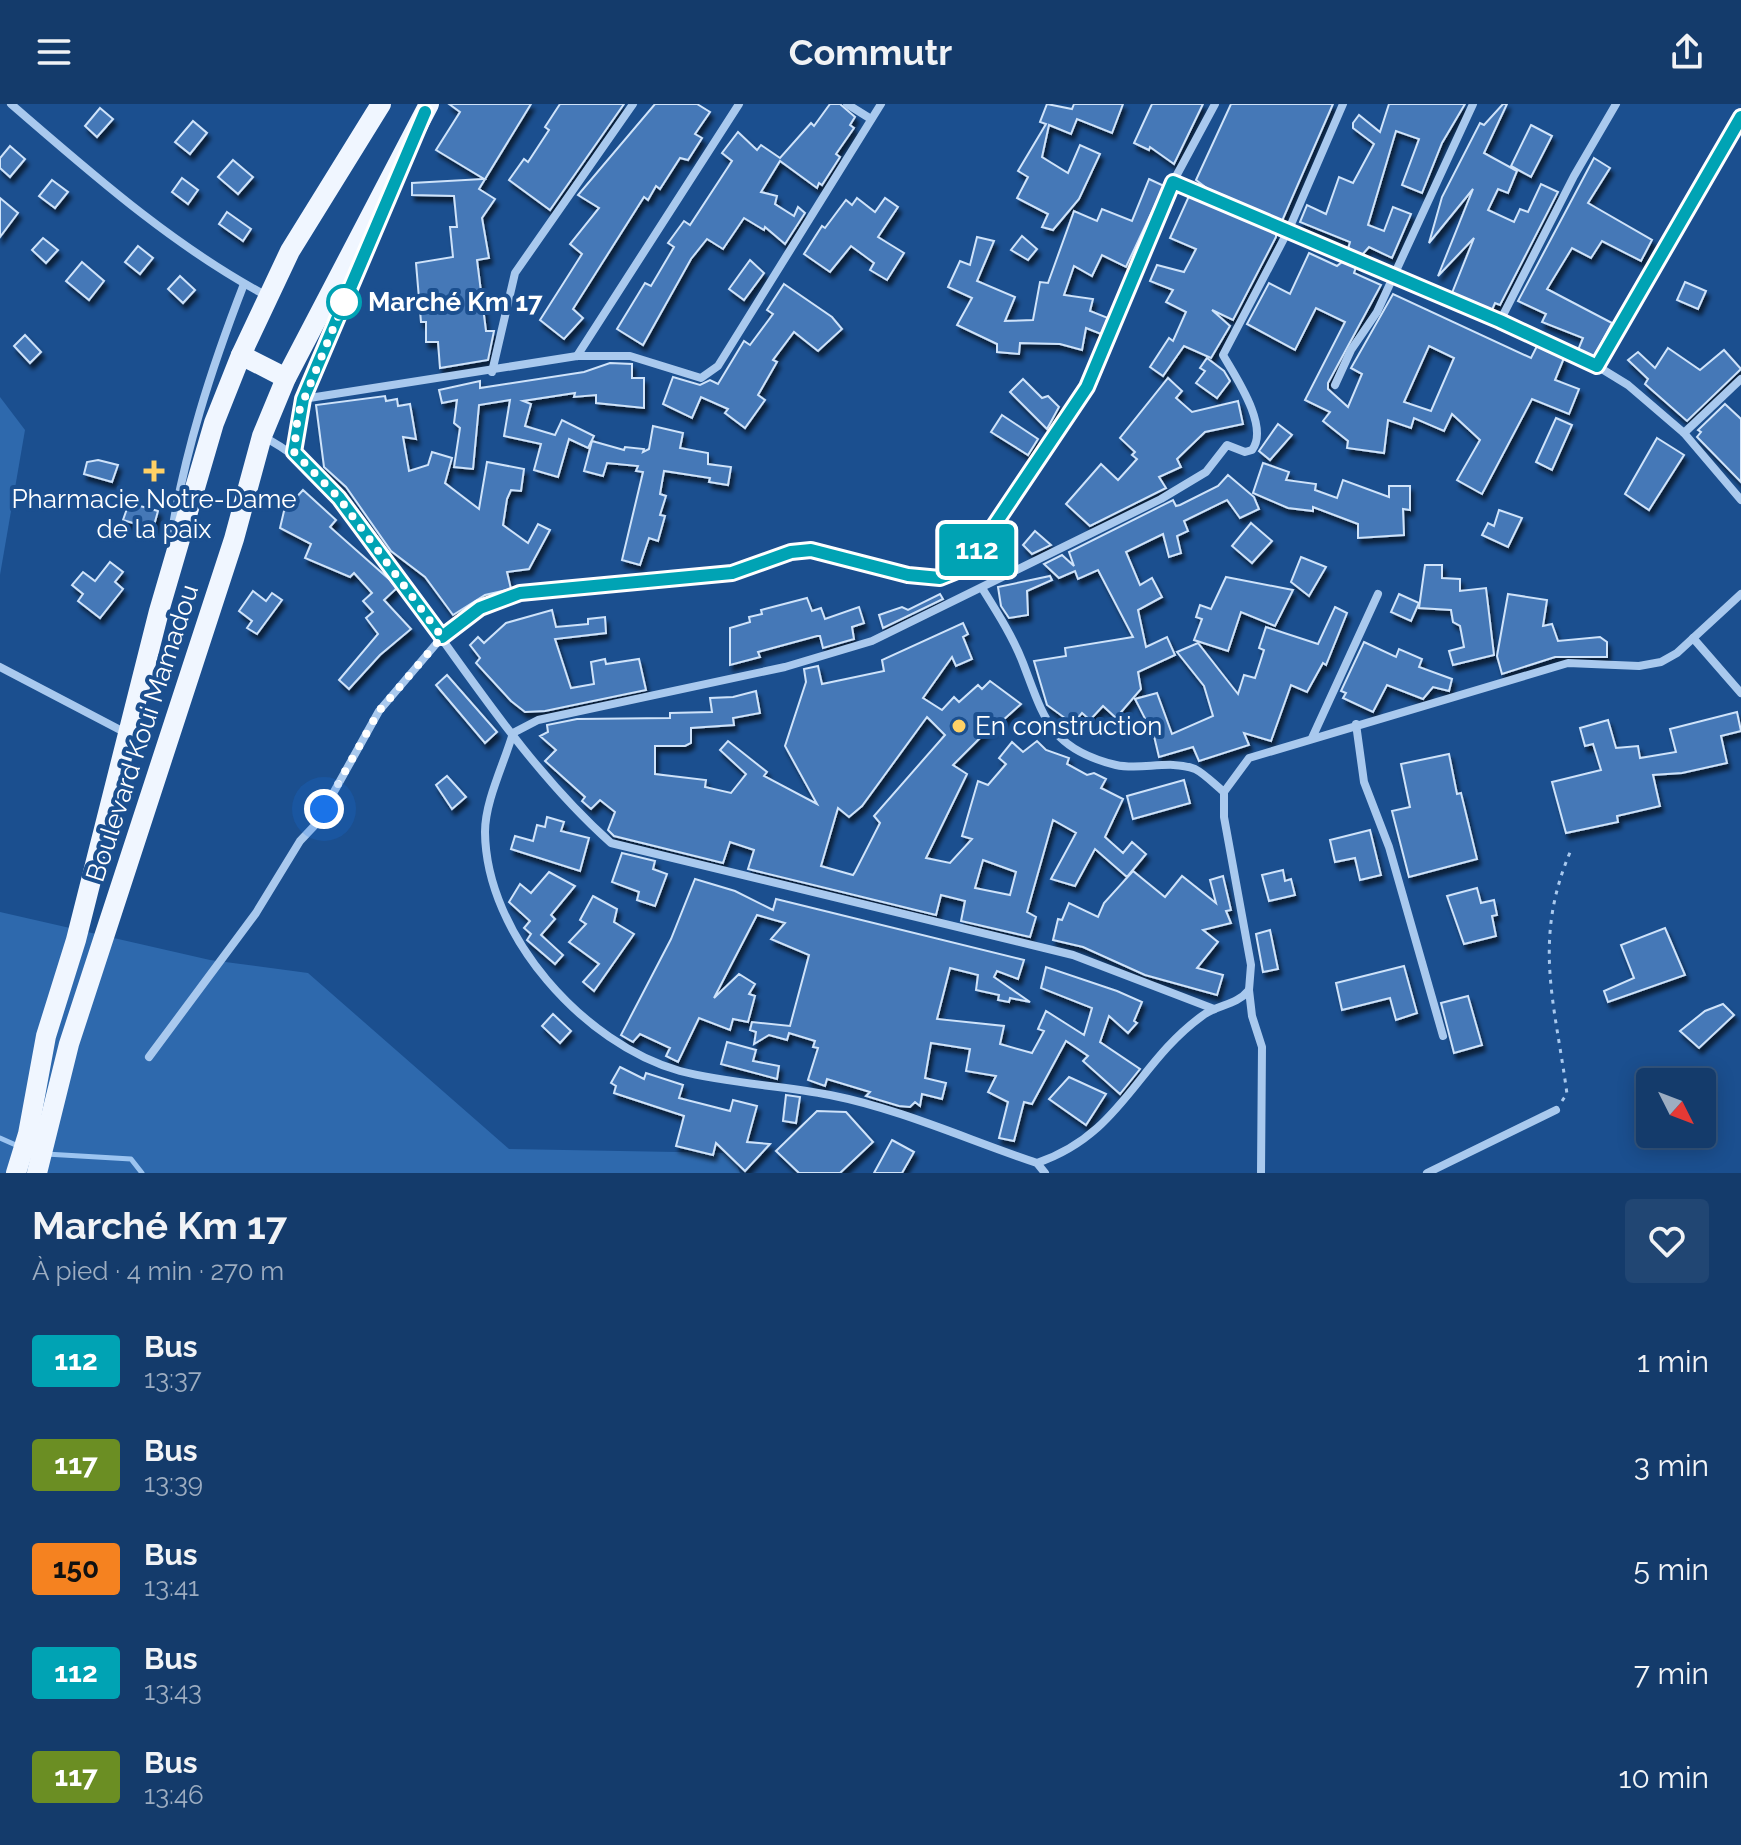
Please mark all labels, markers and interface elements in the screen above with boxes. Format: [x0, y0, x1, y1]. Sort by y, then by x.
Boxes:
icon: menu [32, 30, 76, 74]
icon: share [1665, 30, 1709, 74]
text: Commutr [789, 31, 952, 73]
marker: Marché Km 17 [327, 285, 361, 319]
place label: Marché Km 17 [368, 287, 543, 317]
marker: Pharmacie Notre-Dame de la paix [145, 462, 163, 480]
place label: Pharmacie Notre-Dame de la paix [11, 484, 297, 544]
line badge: 112 [931, 524, 1023, 576]
text: 112 [955, 533, 999, 566]
street label: Boulevard Koui Mamadou [80, 581, 204, 885]
place label: En construction [975, 711, 1162, 741]
marker: En construction [950, 717, 968, 735]
your location [304, 789, 344, 829]
north arrow [1636, 1068, 1716, 1148]
map controls [1636, 1068, 1716, 1148]
button: heart [1625, 1199, 1709, 1283]
text: Marché Km 17 [32, 1203, 287, 1248]
text: À pied · 4 min · 270 m [32, 1256, 284, 1286]
text: Bus [144, 1329, 198, 1364]
text: 112 [54, 1344, 98, 1377]
text: 1 min [1637, 1344, 1709, 1379]
text: 13:37 [144, 1364, 202, 1394]
text: Bus [144, 1433, 198, 1468]
text: 117 [54, 1448, 98, 1481]
text: 3 min [1634, 1448, 1709, 1483]
text: 13:39 [144, 1468, 203, 1498]
text: Bus [144, 1537, 198, 1572]
text: 150 [53, 1552, 99, 1585]
text: 5 min [1633, 1552, 1709, 1587]
text: 13:41 [144, 1572, 199, 1602]
text: Bus [144, 1641, 198, 1676]
text: 112 [54, 1656, 98, 1689]
text: 7 min [1634, 1656, 1709, 1691]
text: 13:43 [144, 1676, 202, 1706]
text: Bus [144, 1745, 198, 1780]
text: 117 [54, 1760, 98, 1793]
text: 10 min [1619, 1760, 1709, 1795]
text: 13:46 [144, 1780, 204, 1810]

